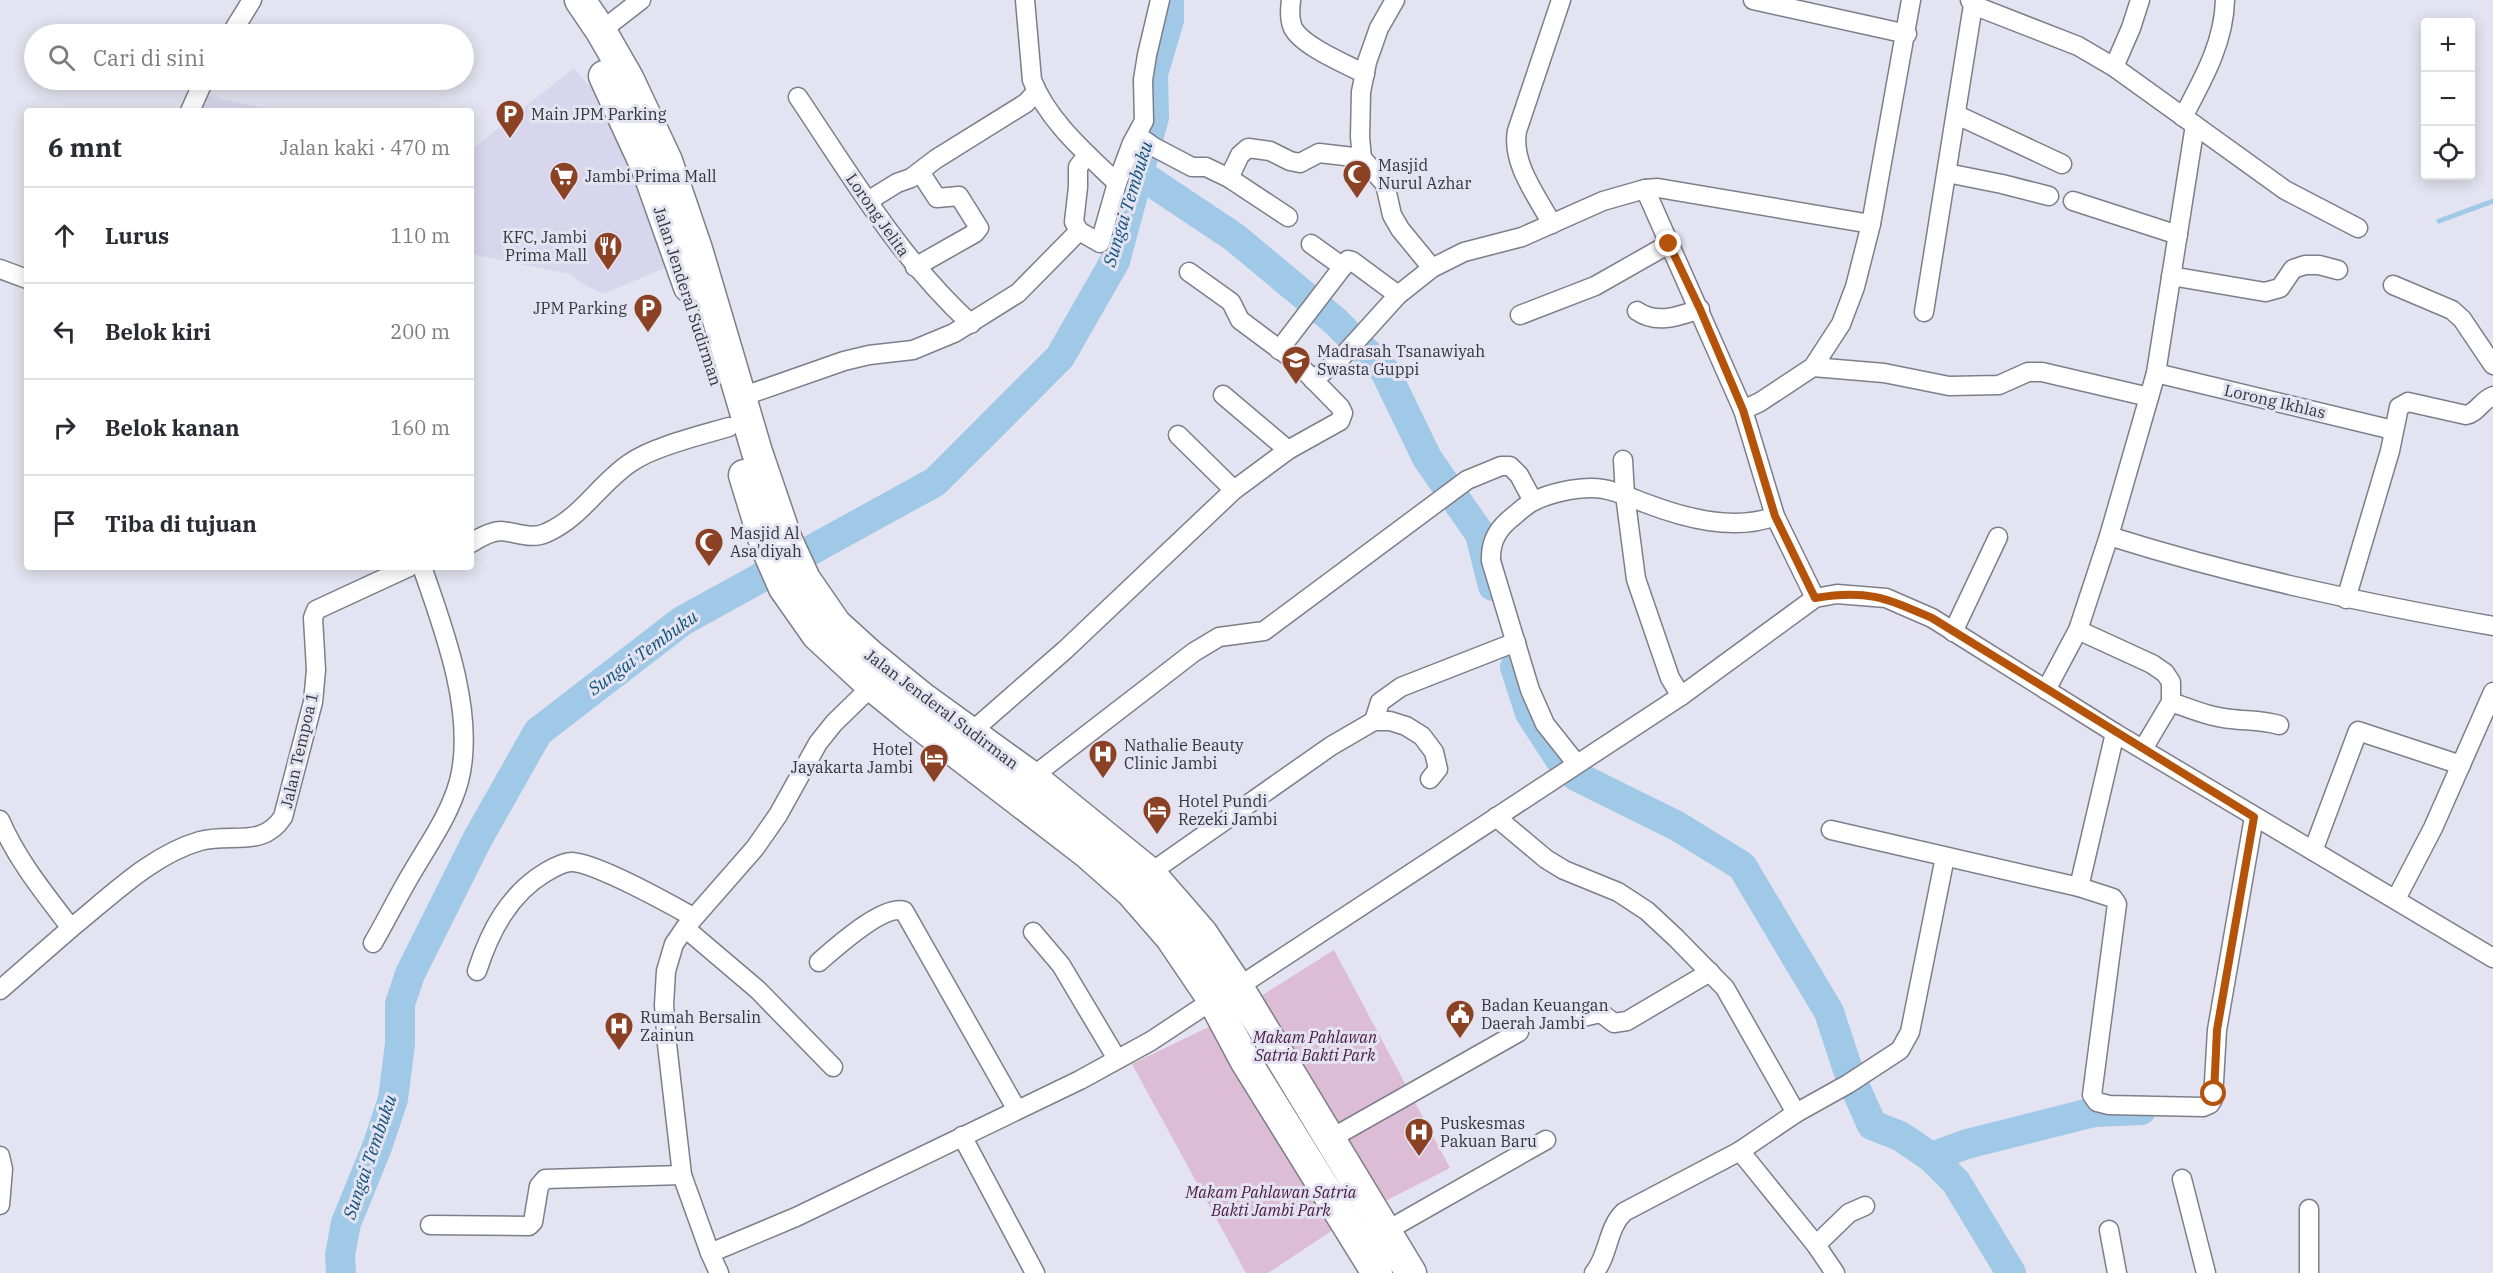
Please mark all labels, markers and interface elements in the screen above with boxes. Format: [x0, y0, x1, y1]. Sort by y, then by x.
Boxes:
map controls [2421, 18, 2475, 180]
button: + [2421, 18, 2475, 72]
search box [24, 24, 474, 90]
icon: search [45, 41, 78, 74]
text: Cari di sini [93, 43, 205, 72]
button: − [2421, 72, 2475, 126]
parking icon: Main JPM Parking [494, 98, 526, 140]
place label: Main JPM Parking [531, 104, 667, 124]
button: locate [2421, 126, 2475, 180]
text: 6 mnt [48, 130, 122, 164]
text: Jalan kaki · 470 m [280, 134, 450, 161]
water label: Sungai Tembuku [1097, 137, 1158, 270]
place label: Masjid Nurul Azhar [1378, 155, 1471, 193]
mosque icon: Masjid Nurul Azhar [1341, 158, 1373, 200]
supermarket icon: Jambi Prima Mall [548, 160, 580, 202]
place label: Jambi Prima Mall [585, 166, 717, 186]
street label: Lorong Jelita [842, 169, 914, 261]
street label: Jalan Jenderal Sudirman [650, 204, 726, 388]
icon: ahead [48, 219, 81, 252]
text: Lurus [105, 221, 169, 250]
text: 110 m [390, 222, 450, 249]
place label: KFC, Jambi Prima Mall [502, 227, 587, 265]
restaurant icon: KFC, Jambi Prima Mall [592, 230, 624, 272]
route end [1655, 230, 1681, 256]
parking icon: JPM Parking [632, 292, 664, 334]
place label: JPM Parking [533, 298, 627, 318]
icon: left [48, 315, 81, 348]
text: Belok kiri [105, 317, 211, 346]
text: 200 m [390, 318, 450, 345]
place label: Madrasah Tsanawiyah Swasta Guppi [1317, 341, 1485, 379]
school or university icon: Madrasah Tsanawiyah Swasta Guppi [1280, 344, 1312, 386]
street label: Lorong Ikhlas [2222, 380, 2328, 422]
icon: right [48, 411, 81, 444]
text: Belok kanan [105, 413, 240, 442]
text: 160 m [390, 414, 450, 441]
icon: arrive [48, 507, 81, 540]
text: Tiba di tujuan [105, 509, 257, 538]
place label: Masjid Al Asa'diyah [730, 523, 802, 561]
mosque icon: Masjid Al Asa'diyah [693, 526, 725, 568]
water label: Sungai Tembuku [582, 605, 703, 701]
street label: Jalan Jenderal Sudirman [861, 645, 1023, 773]
street label: Jalan Tempoa 1 [276, 690, 322, 810]
place label: Nathalie Beauty Clinic Jambi [1124, 735, 1244, 773]
hospital icon: Nathalie Beauty Clinic Jambi [1087, 738, 1119, 780]
place label: Hotel Jayakarta Jambi [791, 739, 913, 777]
hotel icon: Hotel Jayakarta Jambi [918, 742, 950, 784]
place label: Hotel Pundi Rezeki Jambi [1178, 791, 1277, 829]
hotel icon: Hotel Pundi Rezeki Jambi [1141, 794, 1173, 836]
place label: Badan Keuangan Daerah Jambi [1481, 995, 1609, 1033]
public building icon: Badan Keuangan Daerah Jambi [1444, 998, 1476, 1040]
place label: Rumah Bersalin Zainun [640, 1007, 761, 1045]
hospital icon: Rumah Bersalin Zainun [603, 1010, 635, 1052]
park label: Makam Pahlawan Satria Bakti Park [1252, 1027, 1377, 1065]
route start [2200, 1080, 2226, 1106]
water label: Sungai Tembuku [337, 1091, 402, 1223]
place label: Puskesmas Pakuan Baru [1440, 1113, 1537, 1151]
hospital icon: Puskesmas Pakuan Baru [1403, 1116, 1435, 1158]
park label: Makam Pahlawan Satria Bakti Jambi Park [1185, 1182, 1357, 1220]

